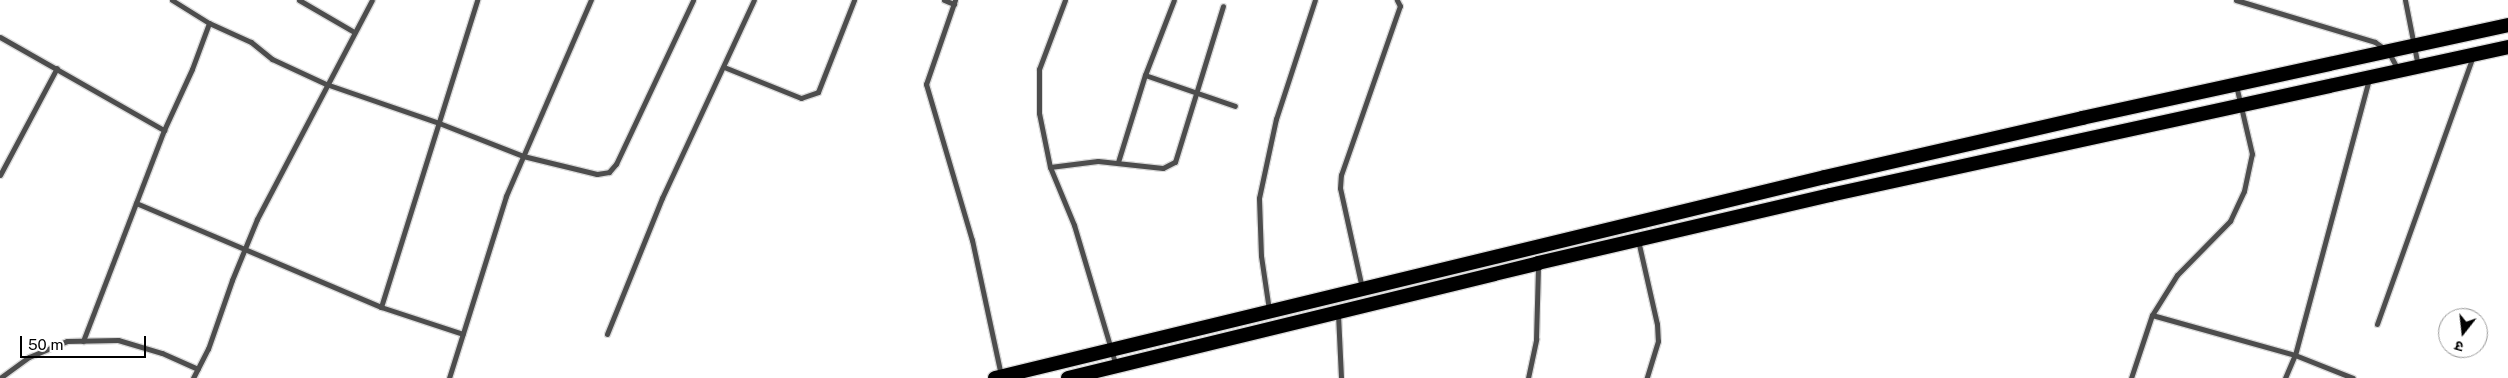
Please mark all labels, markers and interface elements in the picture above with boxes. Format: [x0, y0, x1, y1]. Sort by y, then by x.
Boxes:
north arrow [2438, 308, 2488, 358]
scale bar [22, 326, 149, 358]
text: 50 m [28, 336, 63, 353]
text: उ [2453, 338, 2465, 355]

